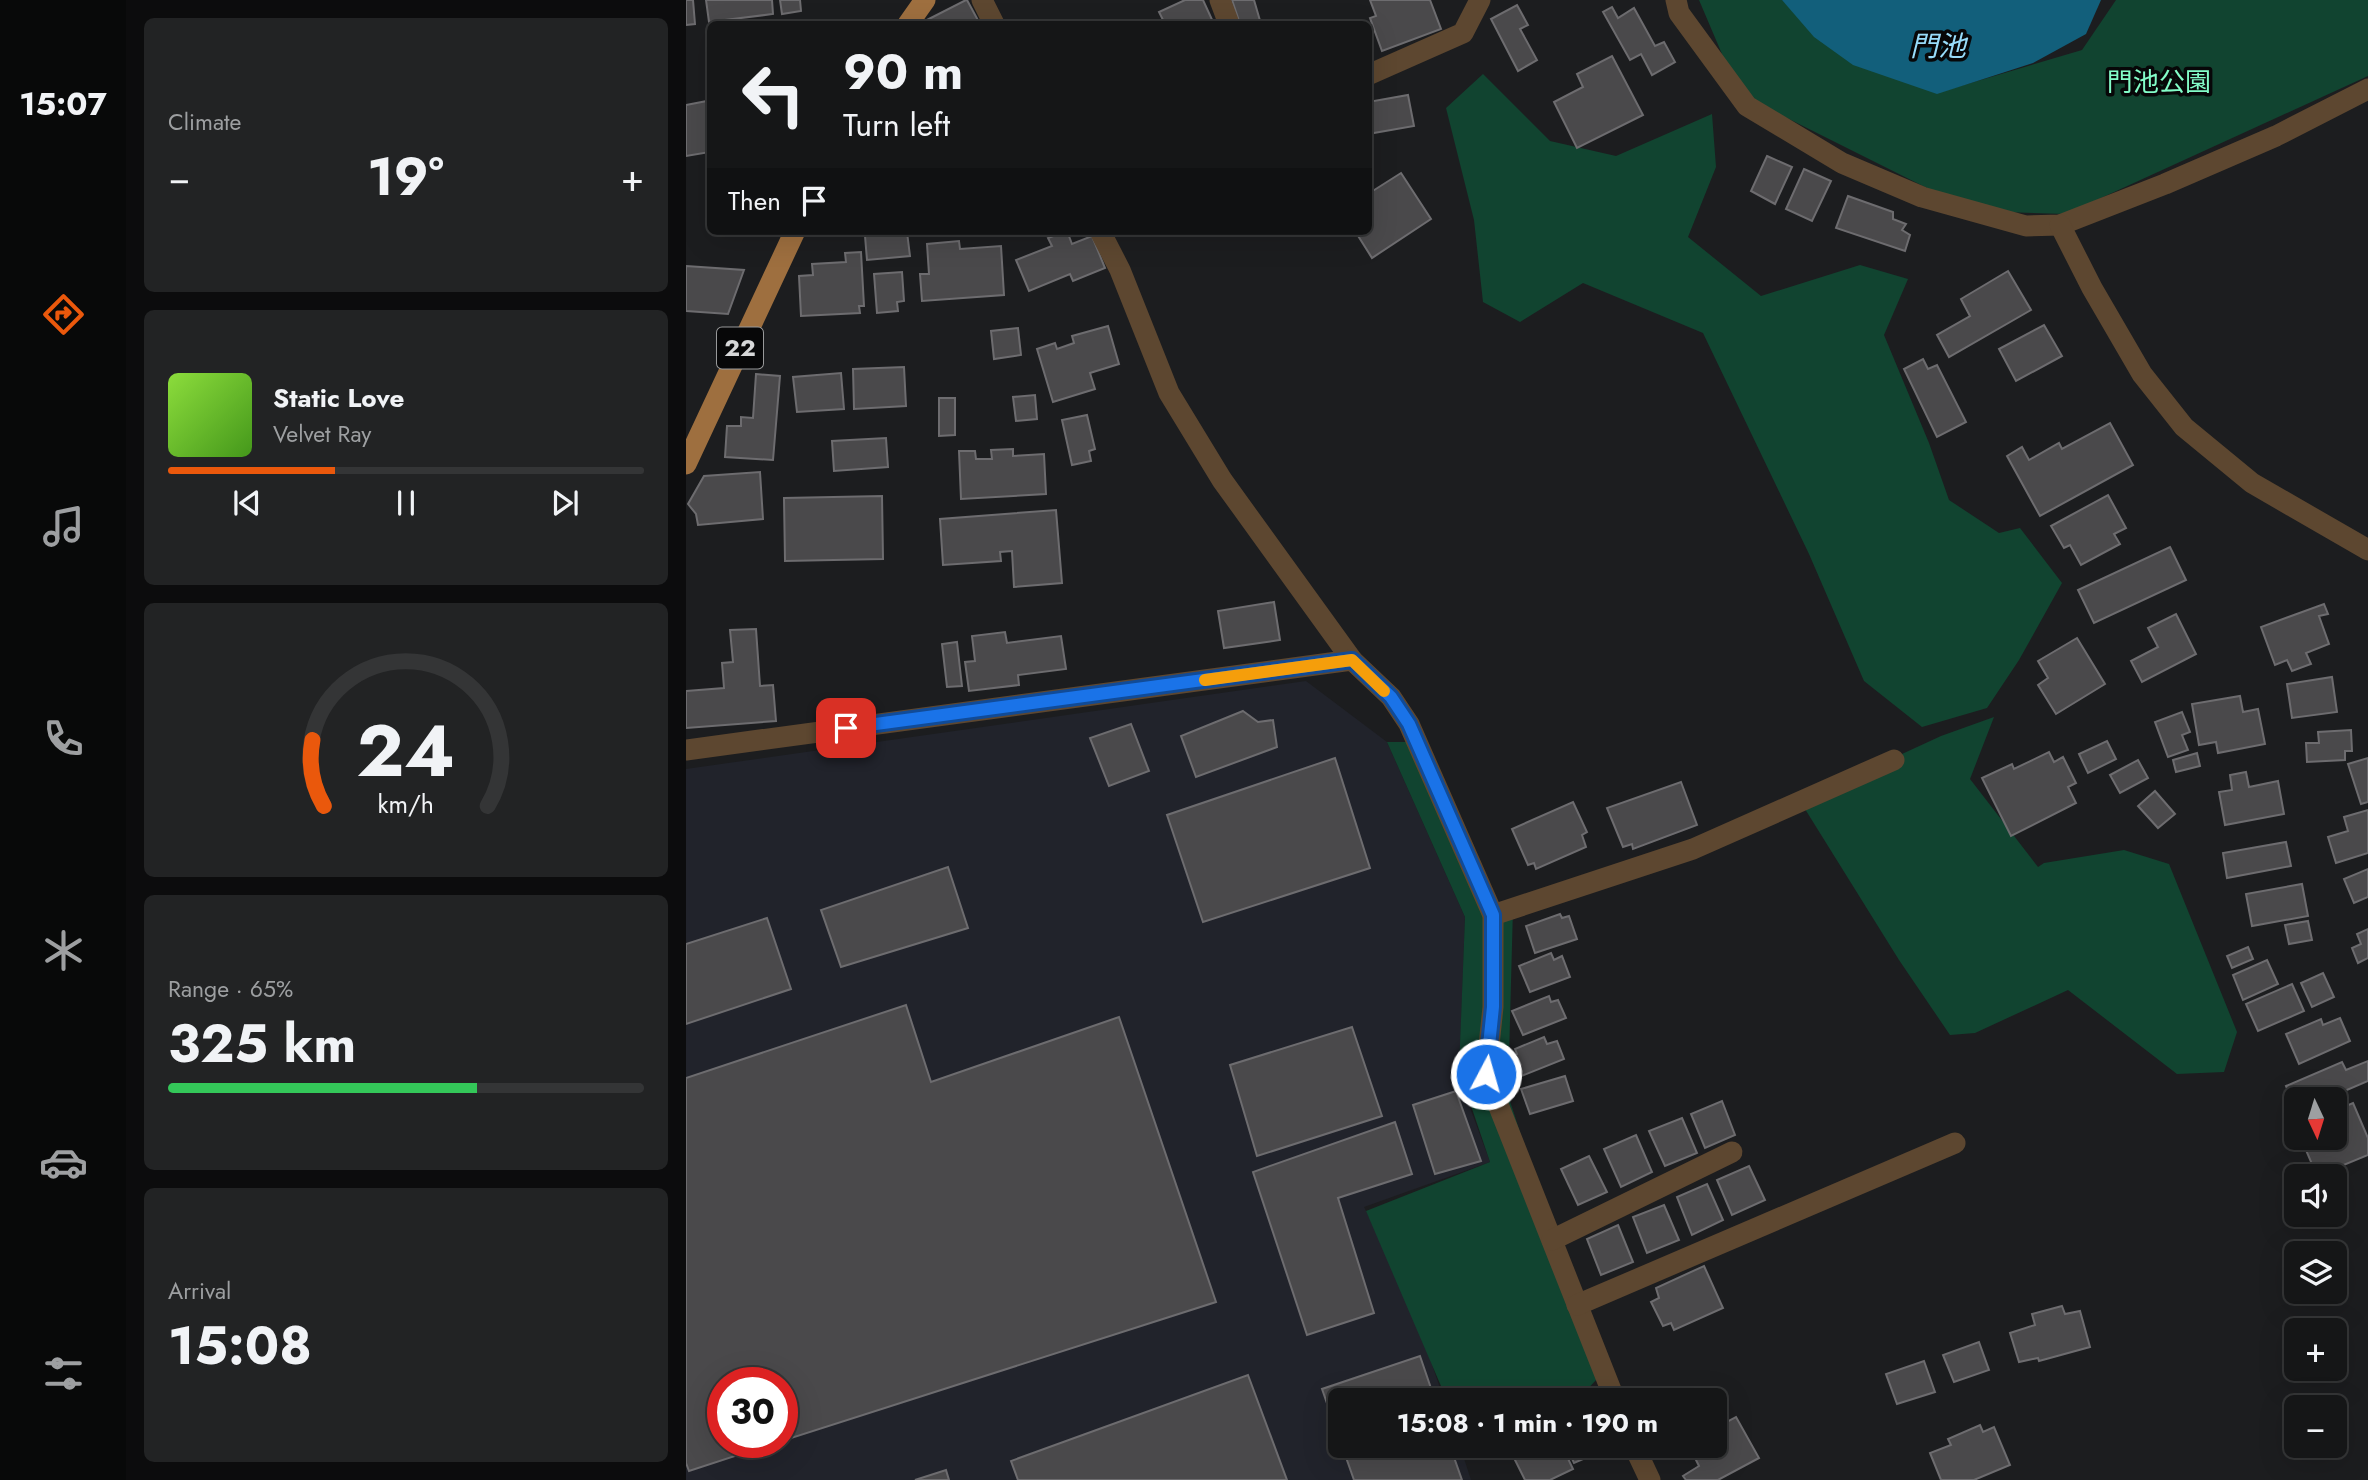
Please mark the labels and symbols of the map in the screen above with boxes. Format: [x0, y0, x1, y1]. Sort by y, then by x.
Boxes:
water label: 門池 [1910, 26, 1969, 67]
park label: 門池公園 [2107, 63, 2211, 101]
road number: 22 [717, 328, 763, 368]
pin [816, 698, 876, 758]
position arrow [1449, 1037, 1523, 1111]
north arrow [2284, 1087, 2347, 1150]
speed limit sign: 30 [707, 1367, 798, 1458]

